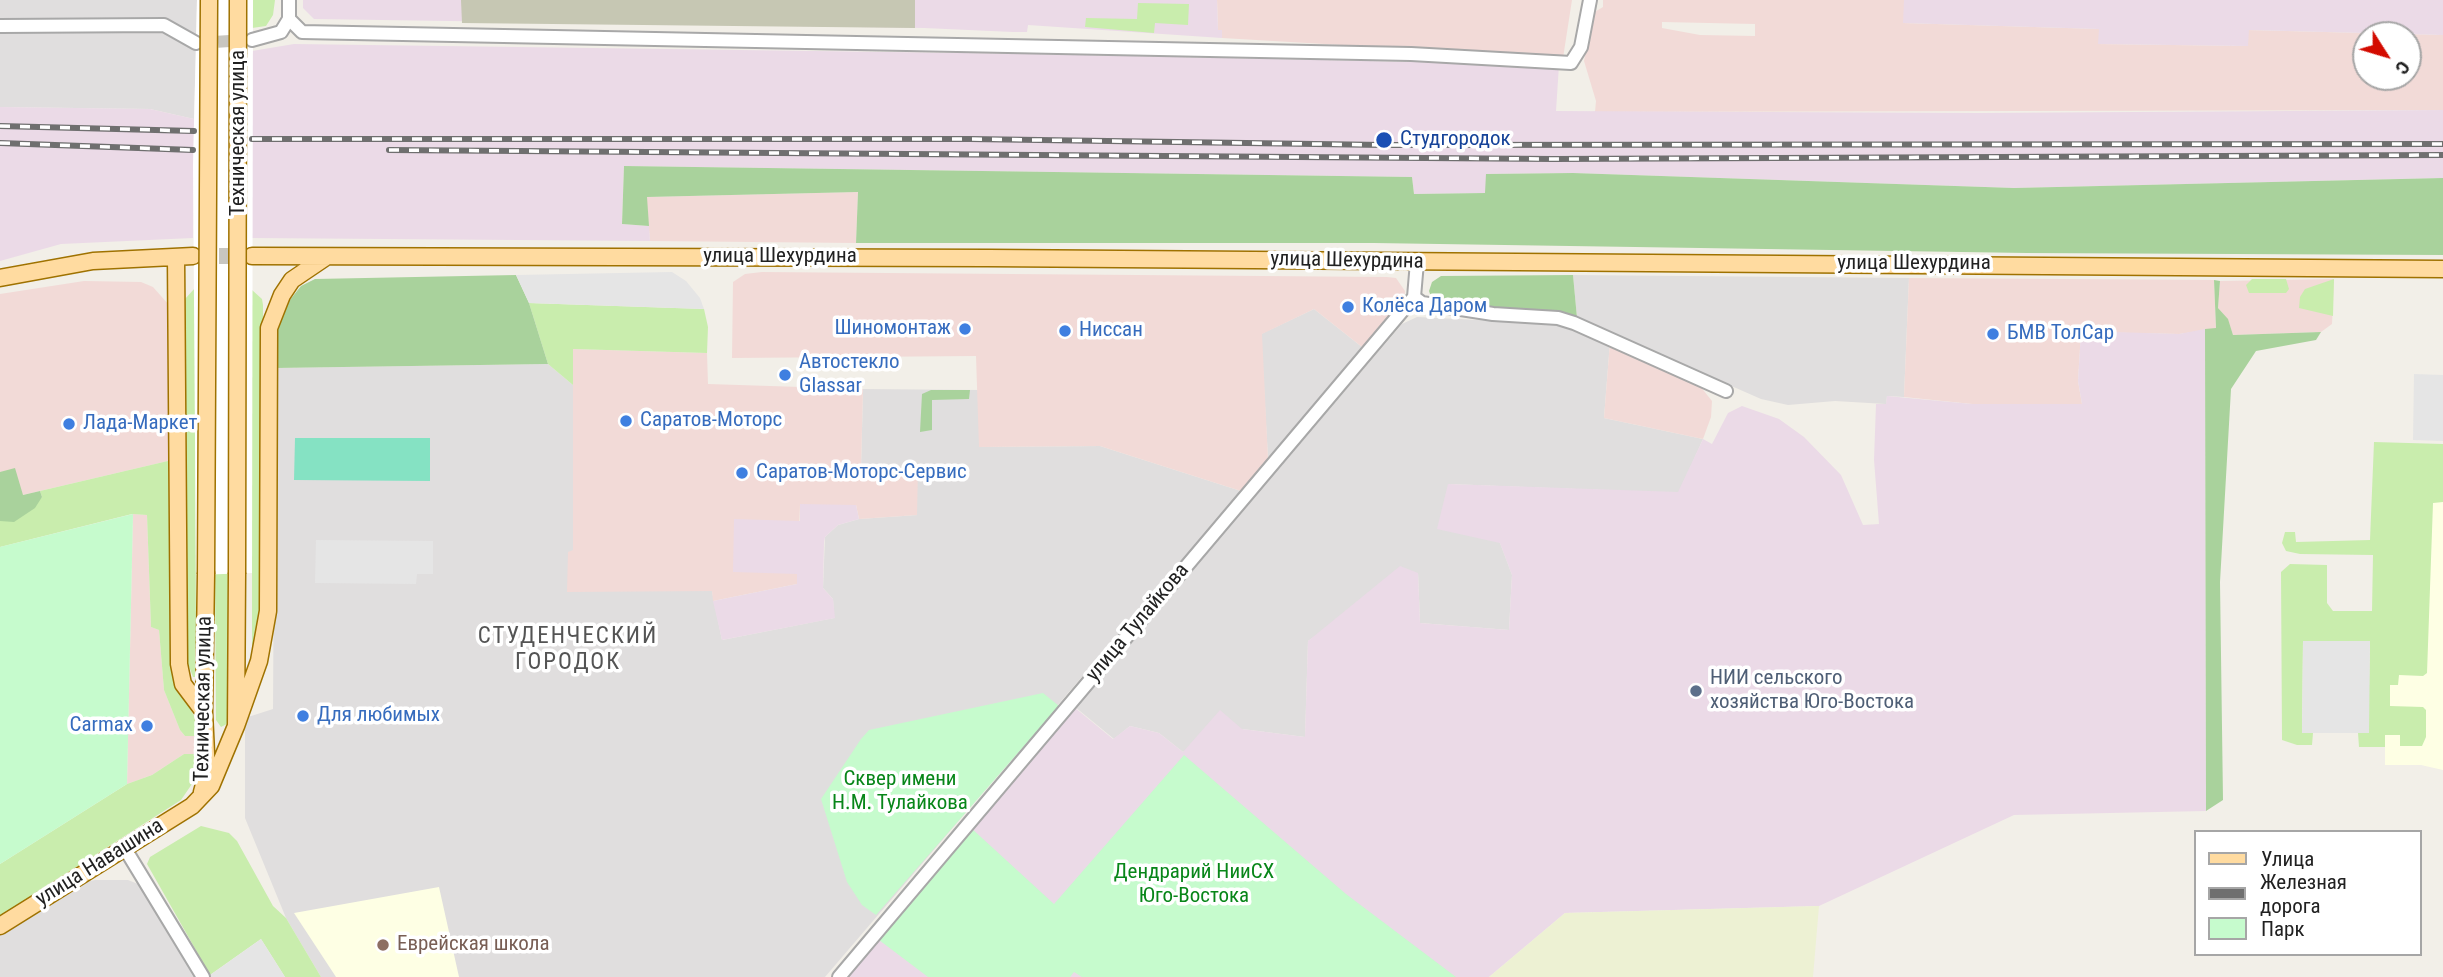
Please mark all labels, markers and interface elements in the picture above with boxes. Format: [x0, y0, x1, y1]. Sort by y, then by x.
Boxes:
north arrow [2352, 21, 2422, 91]
street label: Техническая улица [226, 50, 252, 216]
text: С [2390, 56, 2415, 79]
place label: Студгородок [1400, 127, 1511, 153]
marker: Студгородок [1374, 130, 1394, 150]
street label: улица Шехурдина [703, 244, 857, 270]
street label: улица Шехурдина [1270, 247, 1424, 275]
street label: улица Шехурдина [1837, 251, 1991, 277]
place label: Колёса Даром [1362, 294, 1487, 320]
marker: Колёса Даром [1340, 299, 1356, 315]
place label: Шиномонтаж [834, 316, 951, 342]
place label: Ниссан [1079, 318, 1143, 344]
marker: Шиномонтаж [957, 321, 973, 337]
place label: БМВ ТолСар [2007, 321, 2114, 347]
marker: Ниссан [1057, 323, 1073, 339]
marker: БМВ ТолСар [1985, 326, 2001, 342]
place label: Автостекло Glassar [799, 350, 900, 400]
marker: Автостекло Glassar [777, 367, 793, 383]
place label: Саратов-Моторс [640, 408, 782, 434]
place label: Лада-Маркет [83, 411, 197, 437]
marker: Саратов-Моторс [618, 413, 634, 429]
marker: Лада-Маркет [61, 416, 77, 432]
place label: Саратов-Моторс-Сервис [756, 460, 967, 486]
marker: Саратов-Моторс-Сервис [734, 465, 750, 481]
street label: улица Тулайкова [1081, 559, 1195, 687]
street label: Техническая улица [190, 616, 218, 782]
district label: СТУДЕНЧЕСКИЙ ГОРОДОК [479, 623, 657, 677]
place label: НИИ сельского хозяйства Юго-Востока [1710, 666, 1914, 716]
marker: НИИ сельского хозяйства Юго-Востока [1688, 683, 1704, 699]
place label: Для любимых [317, 703, 440, 729]
marker: Для любимых [295, 708, 311, 724]
place label: Carmax [70, 713, 133, 739]
marker: Carmax [139, 718, 155, 734]
park label: Сквер имени Н.М. Тулайкова [832, 767, 968, 817]
street label: улица Навашина [32, 814, 168, 912]
legend [2194, 830, 2422, 956]
text: Улица [2261, 847, 2314, 871]
park label: Дендрарий НииСХ Юго-Востока [1114, 860, 1274, 910]
text: Железная дорога [2260, 870, 2347, 918]
text: Парк [2261, 917, 2305, 941]
place label: Еврейская школа [397, 932, 550, 958]
marker: Еврейская школа [375, 937, 391, 953]

